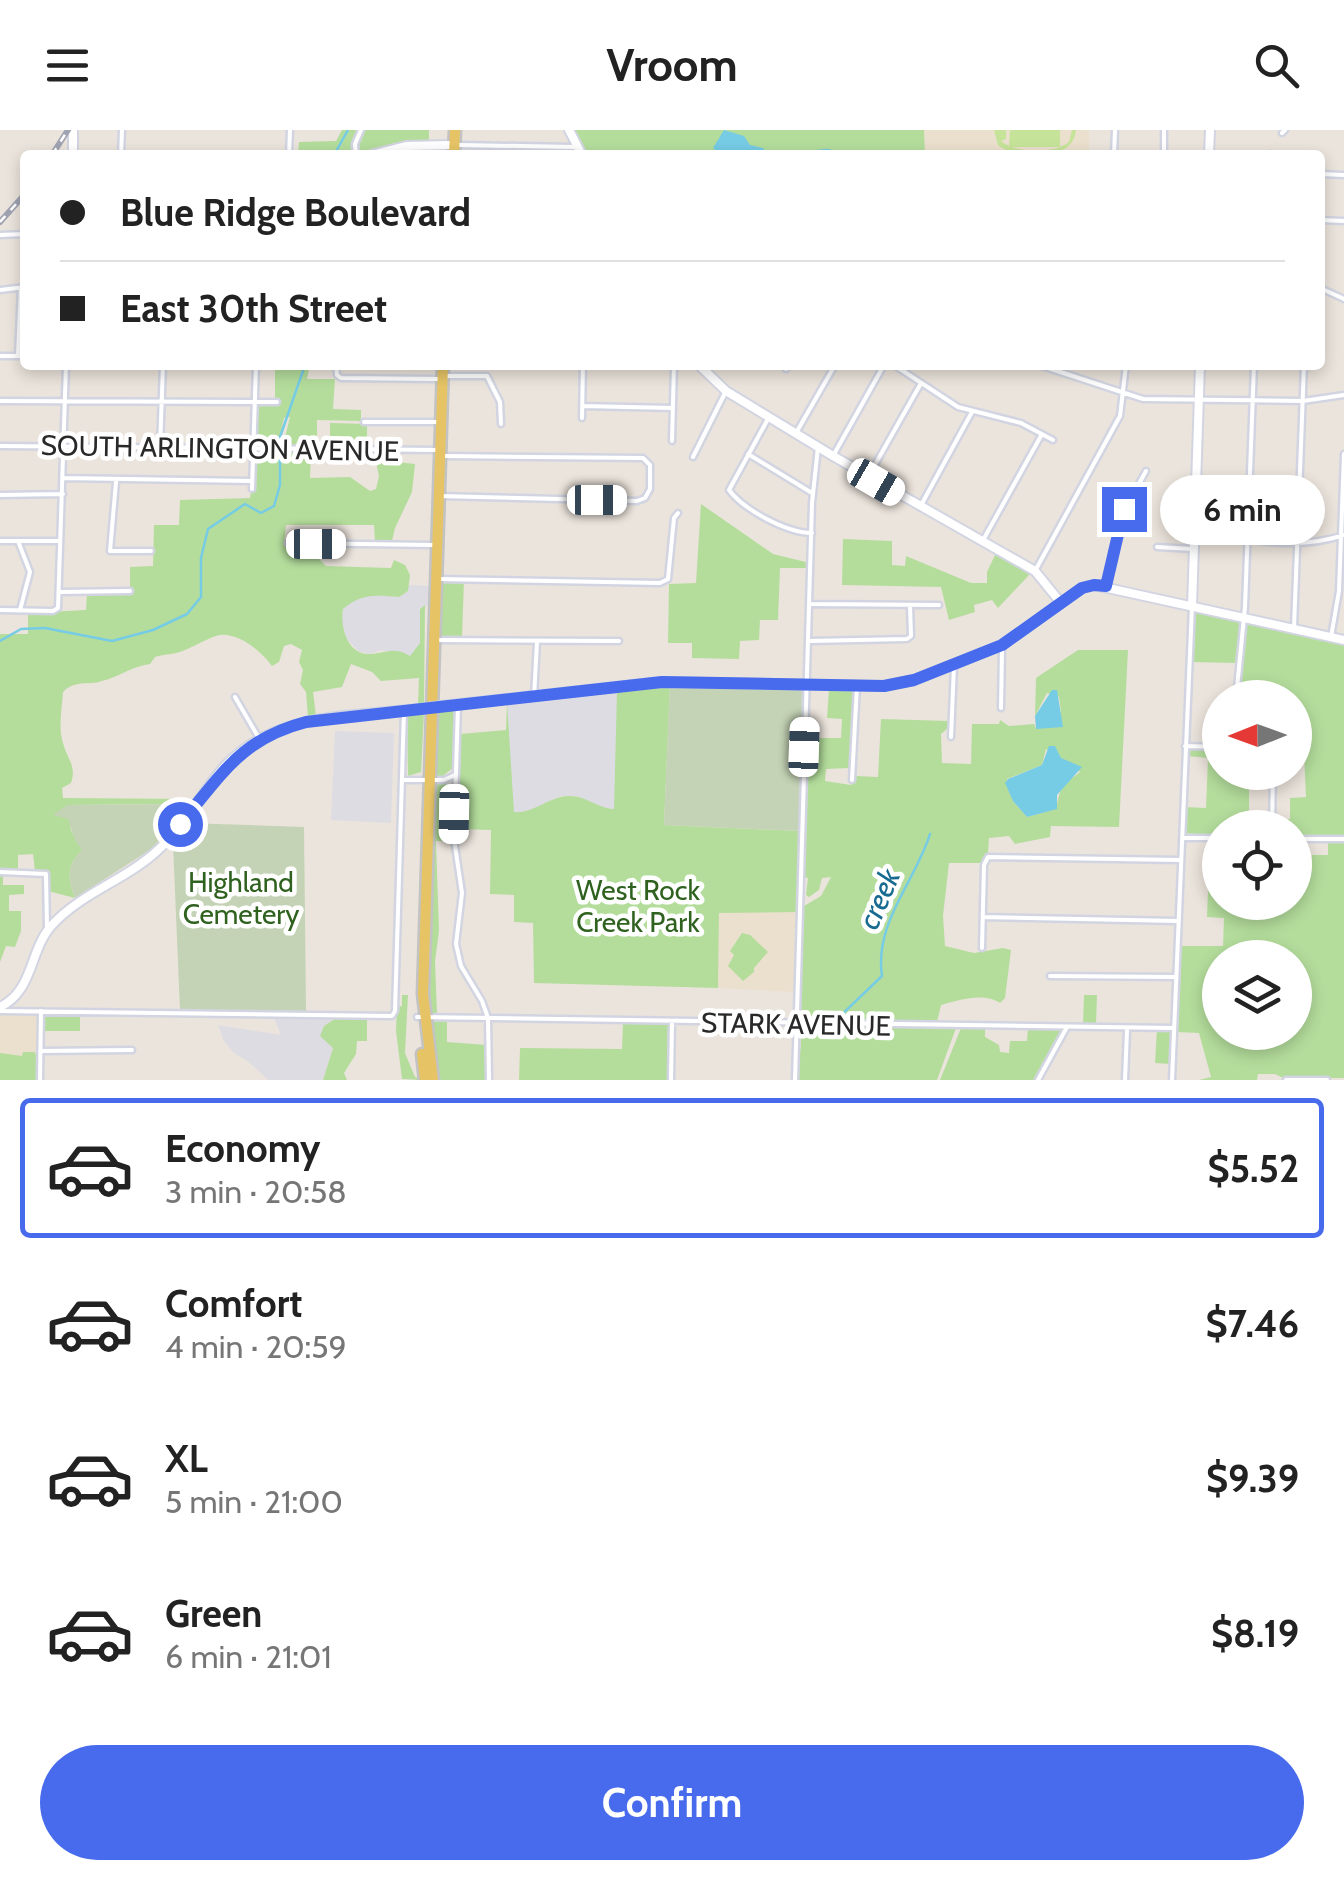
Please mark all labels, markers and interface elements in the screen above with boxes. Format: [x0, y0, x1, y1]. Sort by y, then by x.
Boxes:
icon: menu [40, 38, 95, 93]
text: Vroom [606, 38, 738, 92]
icon: search [1249, 38, 1304, 93]
text: Blue Ridge Boulevard [120, 189, 471, 236]
text: East 30th Street [120, 285, 387, 332]
street label: SOUTH ARLINGTON AVENUE [40, 428, 400, 468]
car [843, 454, 909, 510]
callout: 6 min [1159, 474, 1324, 544]
car [567, 485, 627, 515]
route end [1102, 487, 1147, 532]
text: 6 min [1203, 490, 1282, 529]
car [286, 529, 346, 559]
north arrow [1202, 680, 1312, 790]
map controls [1202, 680, 1312, 1050]
car [788, 716, 820, 778]
car [438, 784, 470, 844]
route start [158, 802, 203, 847]
button: locate [1202, 810, 1312, 920]
water label: creek [850, 862, 909, 935]
park label: Highland Cemetery [183, 865, 299, 931]
park label: West Rock Creek Park [576, 873, 700, 939]
button: layers [1202, 940, 1312, 1050]
street label: STARK AVENUE [701, 1005, 891, 1043]
icon: car [45, 1123, 135, 1213]
text: Economy [165, 1125, 320, 1172]
text: $5.52 [1208, 1145, 1299, 1192]
text: 3 min · 20:58 [165, 1172, 347, 1211]
icon: car [45, 1278, 135, 1368]
text: Comfort [165, 1280, 302, 1327]
text: $7.46 [1206, 1300, 1299, 1347]
text: 4 min · 20:59 [165, 1327, 347, 1366]
icon: car [45, 1433, 135, 1523]
text: XL [165, 1435, 208, 1482]
text: $9.39 [1206, 1455, 1299, 1502]
text: 5 min · 21:00 [165, 1482, 343, 1521]
icon: car [45, 1588, 135, 1678]
text: Green [165, 1590, 262, 1637]
text: $8.19 [1211, 1610, 1299, 1657]
text: 6 min · 21:01 [165, 1637, 332, 1676]
button: Confirm [40, 1745, 1304, 1860]

